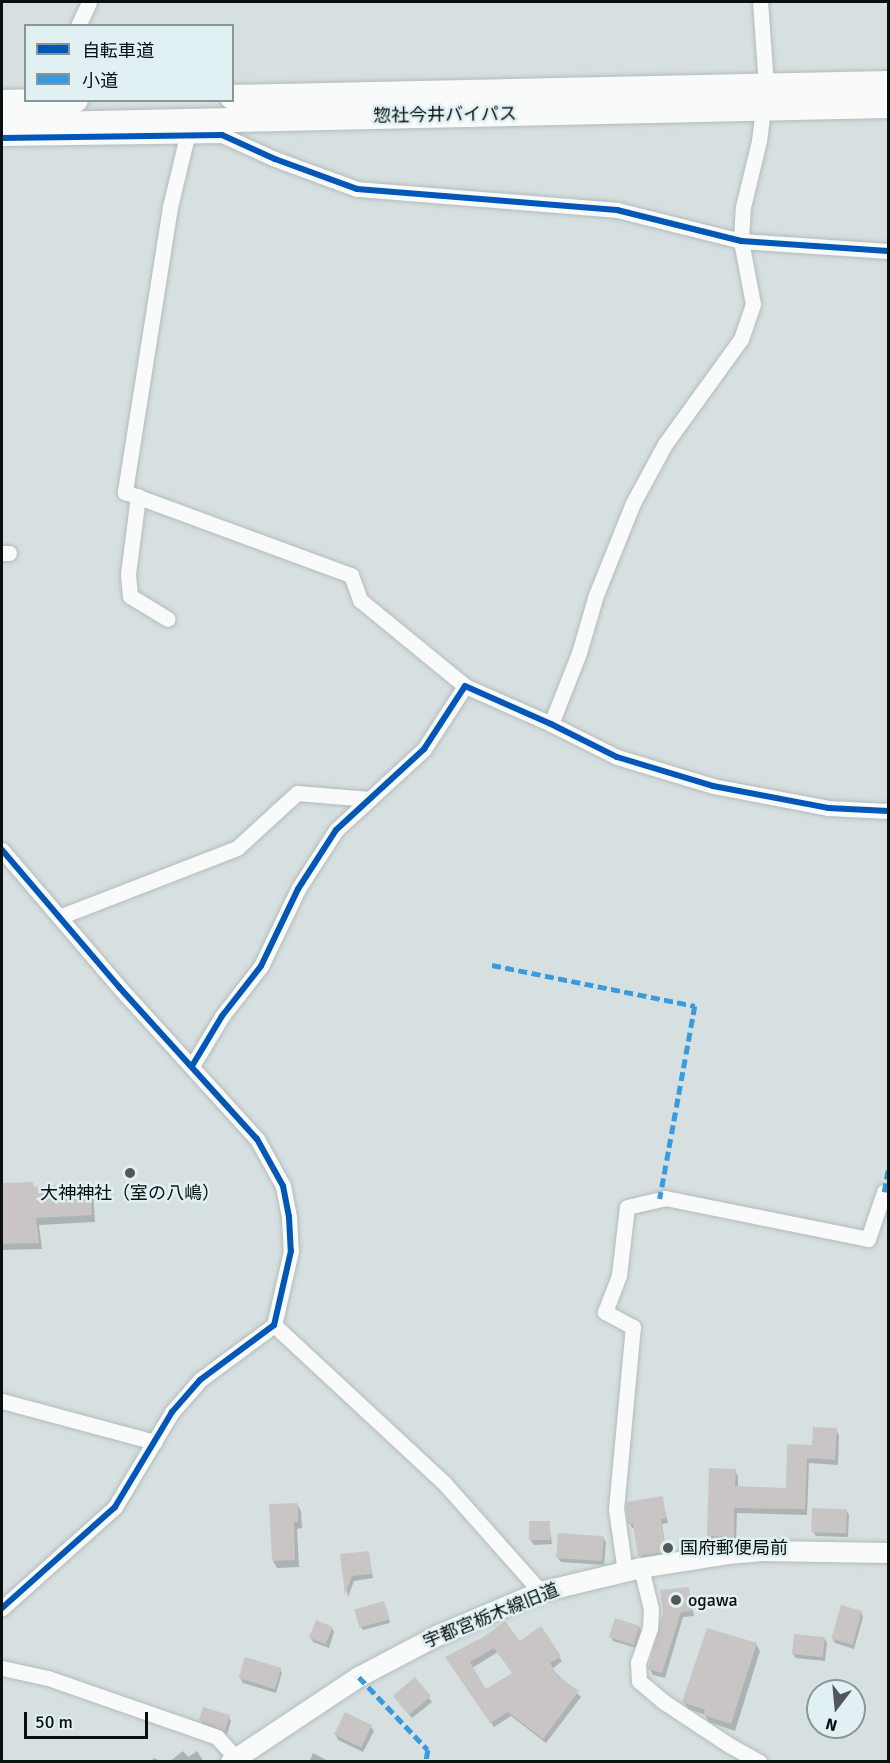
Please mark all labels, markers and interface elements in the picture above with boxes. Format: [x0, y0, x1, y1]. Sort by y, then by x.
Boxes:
legend [24, 24, 234, 102]
text: 自転車道 [82, 40, 154, 62]
text: 小道 [82, 70, 118, 92]
street label: 惣社今井バイパス [373, 103, 517, 127]
marker: 大神神社（室の八嶋） [123, 1166, 137, 1180]
place label: 大神神社（室の八嶋） [40, 1182, 220, 1204]
place label: 国府郵便局前 [680, 1537, 788, 1559]
marker: 国府郵便局前 [661, 1541, 675, 1555]
street label: 宇都宮栃木線旧道 [420, 1579, 562, 1653]
place label: ogawa [688, 1589, 738, 1611]
marker: ogawa [669, 1593, 683, 1607]
north arrow [806, 1679, 866, 1739]
scale bar [27, 1700, 152, 1738]
text: 50 m [35, 1711, 73, 1733]
text: N [823, 1713, 840, 1736]

